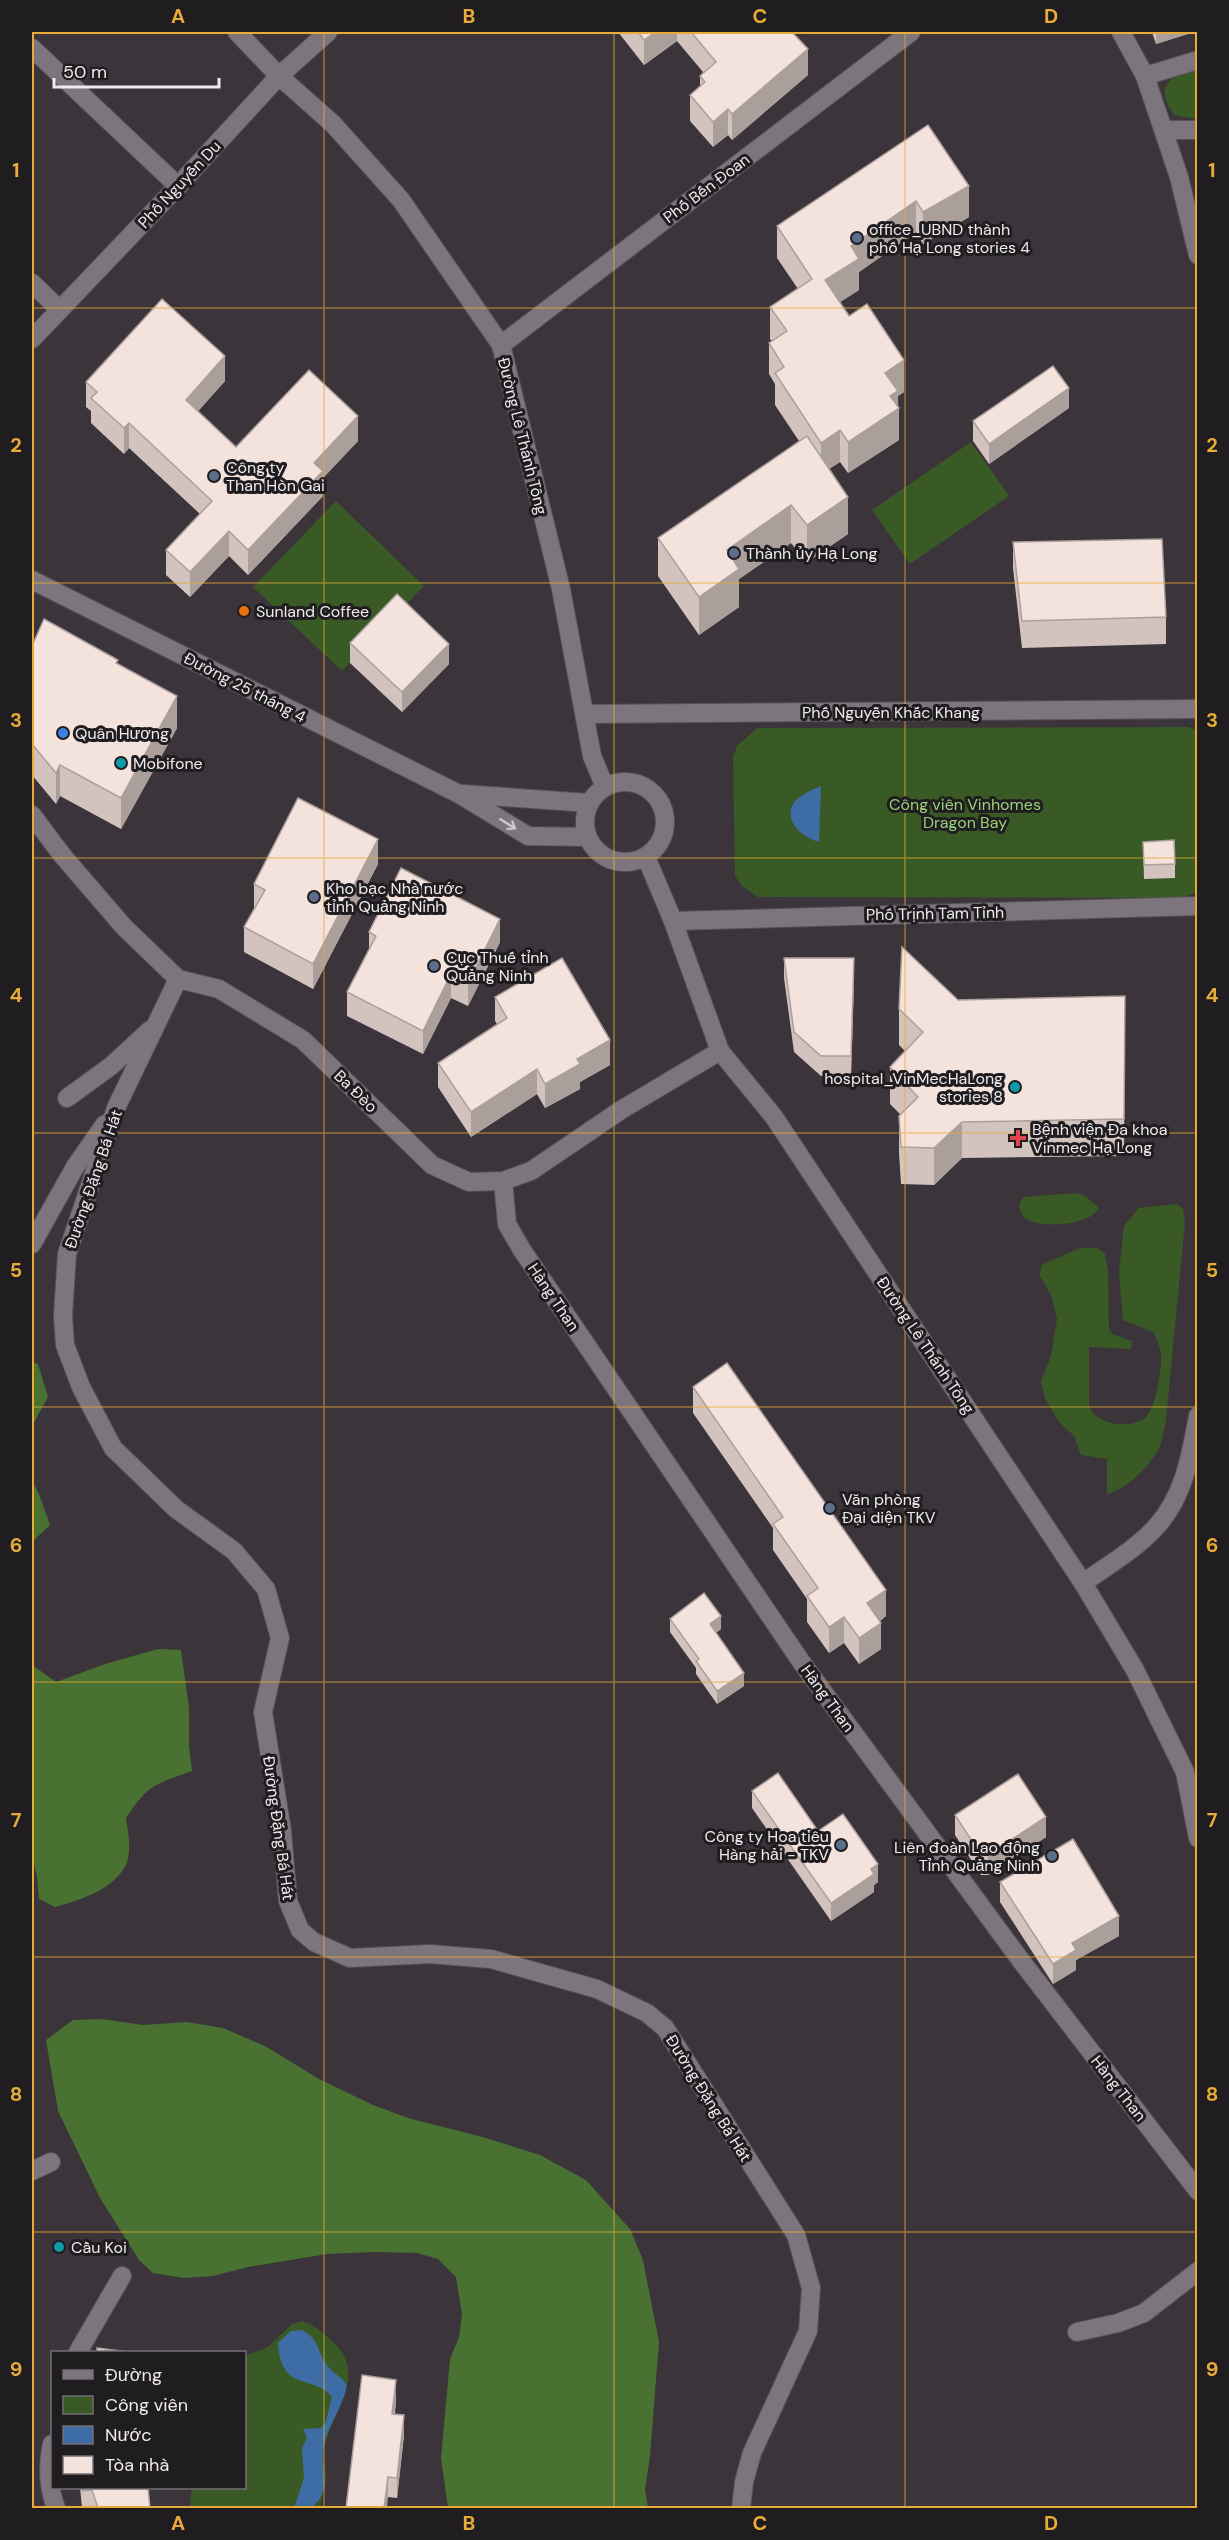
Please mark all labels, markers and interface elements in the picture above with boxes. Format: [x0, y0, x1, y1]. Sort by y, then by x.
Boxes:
text: A [171, 3, 185, 29]
text: B [463, 3, 475, 29]
text: C [753, 3, 767, 29]
text: D [1044, 3, 1058, 29]
scale bar [54, 51, 219, 89]
text: 50 m [63, 60, 107, 84]
street label: Phố Nguyễn Du [133, 136, 225, 233]
street label: Phố Bến Đoan [659, 149, 754, 228]
text: 1 [12, 157, 20, 183]
text: 1 [1208, 157, 1216, 183]
place label: office_UBND thành phố Hạ Long stories 4 [869, 219, 1030, 258]
marker: office_UBND thành phố Hạ Long stories 4 [850, 231, 864, 245]
street label: Đường Lê Thánh Tông [493, 355, 552, 517]
text: 2 [10, 432, 22, 458]
text: 2 [1206, 432, 1218, 458]
place label: Công ty Than Hòn Gai [226, 457, 325, 496]
marker: Công ty Than Hòn Gai [207, 469, 221, 483]
place label: Thành ủy Hạ Long [746, 543, 877, 564]
marker: Thành ủy Hạ Long [727, 546, 741, 560]
place label: Sunland Coffee [256, 601, 369, 622]
marker: Sunland Coffee [237, 604, 251, 618]
street label: Đường 25 tháng 4 [180, 648, 310, 727]
street label: Phố Nguyễn Khắc Khang [802, 702, 980, 723]
text: 3 [10, 707, 22, 733]
text: 3 [1206, 707, 1218, 733]
place label: Quân Hương [75, 723, 169, 744]
marker: Quân Hương [56, 726, 70, 740]
place label: Mobifone [133, 753, 203, 774]
marker: Mobifone [114, 756, 128, 770]
park label: Công viên Vinhomes Dragon Bay [889, 794, 1041, 833]
one-way arrow [499, 819, 516, 831]
place label: Kho bạc Nhà nước tỉnh Quảng Ninh [326, 878, 463, 917]
marker: Kho bạc Nhà nước tỉnh Quảng Ninh [307, 890, 321, 904]
street label: Phố Trịnh Tam Tỉnh [866, 902, 1004, 925]
place label: Cục Thuế tỉnh Quảng Ninh [446, 947, 549, 986]
marker: Cục Thuế tỉnh Quảng Ninh [427, 959, 441, 973]
text: 4 [10, 982, 23, 1008]
text: 4 [1206, 982, 1219, 1008]
street label: Ba Đèo [329, 1066, 382, 1117]
place label: hospital_VinMecHaLong stories 8 [824, 1068, 1003, 1107]
marker: hospital_VinMecHaLong stories 8 [1008, 1080, 1022, 1094]
street label: Đường Đặng Bá Hát [60, 1107, 127, 1252]
place label: Bệnh viện Đa khoa Vinmec Hạ Long [1032, 1119, 1168, 1158]
marker: Bệnh viện Đa khoa Vinmec Hạ Long [1009, 1129, 1027, 1147]
text: 5 [10, 1257, 22, 1283]
text: 5 [1206, 1257, 1218, 1283]
street label: Hàng Than [523, 1259, 584, 1336]
street label: Đường Lê Thánh Tông [872, 1273, 979, 1418]
place label: Văn phòng Đại diện TKV [842, 1489, 936, 1528]
marker: Văn phòng Đại diện TKV [823, 1501, 837, 1515]
text: 6 [10, 1532, 22, 1558]
text: 6 [1206, 1532, 1218, 1558]
street label: Hàng Than [796, 1661, 859, 1736]
street label: Đường Đặng Bá Hát [258, 1754, 299, 1902]
text: 7 [11, 1807, 22, 1833]
text: 7 [1207, 1807, 1218, 1833]
place label: Công ty Hoa tiêu Hàng hải - TKV [705, 1826, 829, 1865]
place label: Liên đoàn Lao động Tỉnh Quảng Ninh [894, 1837, 1040, 1876]
marker: Công ty Hoa tiêu Hàng hải - TKV [834, 1838, 848, 1852]
marker: Liên đoàn Lao động Tỉnh Quảng Ninh [1045, 1849, 1059, 1863]
street label: Đường Đặng Bá Hát [661, 2031, 756, 2166]
street label: Hàng Than [1086, 2051, 1151, 2126]
text: 8 [10, 2081, 22, 2107]
text: 8 [1206, 2081, 1218, 2107]
place label: Cầu Koi [71, 2237, 127, 2258]
marker: Cầu Koi [52, 2240, 66, 2254]
legend [51, 2351, 246, 2489]
text: 9 [10, 2356, 22, 2382]
text: 9 [1206, 2356, 1218, 2382]
text: Đường [105, 2363, 162, 2387]
text: Công viên [105, 2393, 188, 2417]
text: Nước [105, 2423, 152, 2447]
text: Tòa nhà [105, 2453, 169, 2477]
text: A [171, 2510, 185, 2536]
text: B [463, 2510, 475, 2536]
text: C [753, 2510, 767, 2536]
text: D [1044, 2510, 1058, 2536]

